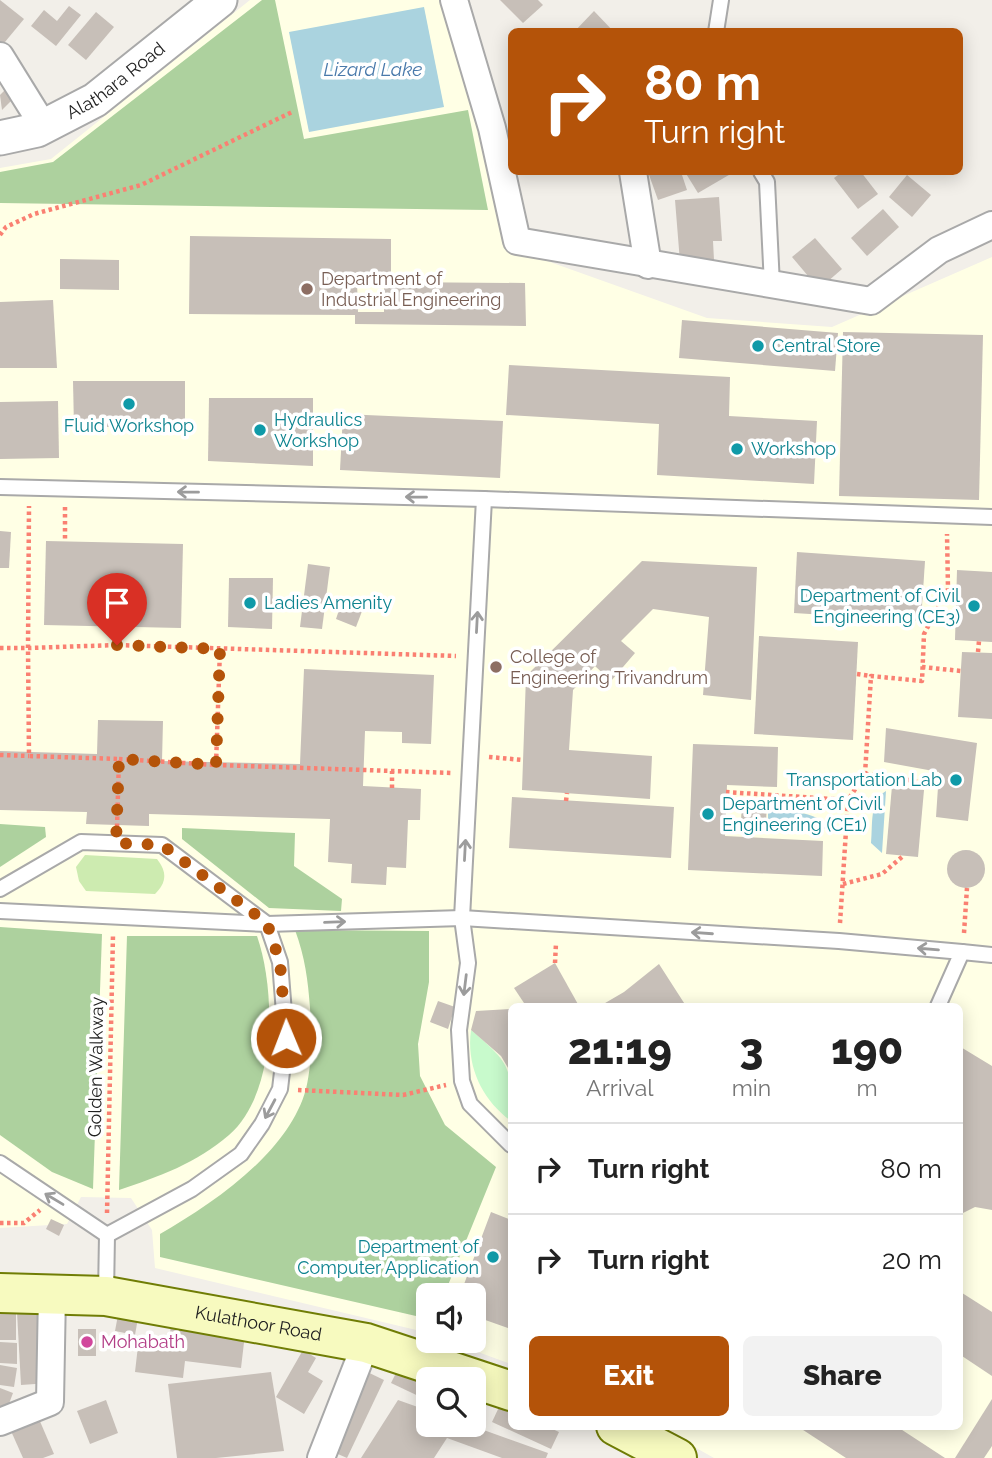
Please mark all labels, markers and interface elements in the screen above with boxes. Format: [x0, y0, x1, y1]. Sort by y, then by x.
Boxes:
street label: Alathara Road [63, 37, 169, 123]
text: 80 m [644, 54, 761, 111]
icon: right [529, 56, 620, 147]
water label: Lizard Lake [324, 58, 422, 80]
text: Turn right [644, 113, 785, 150]
place label: Department of Industrial Engineering [321, 268, 501, 310]
marker: Department of Industrial Engineering [299, 281, 315, 297]
place label: Central Store [772, 335, 881, 356]
marker: Central Store [750, 338, 766, 354]
marker: Fluid Workshop [121, 396, 137, 412]
place label: Hydraulics Workshop [274, 409, 362, 451]
place label: Fluid Workshop [64, 415, 194, 436]
marker: Hydraulics Workshop [252, 422, 268, 438]
place label: Workshop [751, 438, 836, 459]
marker: Workshop [729, 441, 745, 457]
one-way arrow [177, 485, 200, 499]
one-way arrow [405, 491, 428, 504]
pin [87, 573, 147, 645]
icon: arrive [98, 584, 136, 622]
place label: Department of Civil Engineering (CE3) [800, 585, 960, 627]
place label: Ladies Amenity [264, 592, 392, 613]
marker: Ladies Amenity [242, 595, 258, 611]
marker: Department of Civil Engineering (CE3) [966, 598, 982, 614]
one-way arrow [471, 612, 484, 634]
place label: College of Engineering Trivandrum [510, 646, 708, 688]
marker: College of Engineering Trivandrum [488, 659, 504, 675]
place label: Transportation Lab [786, 769, 942, 790]
marker: Transportation Lab [948, 772, 964, 788]
place label: Department of Civil Engineering (CE1) [722, 793, 882, 835]
marker: Department of Civil Engineering (CE1) [700, 806, 716, 822]
one-way arrow [458, 838, 471, 861]
one-way arrow [323, 915, 346, 928]
one-way arrow [690, 926, 713, 939]
one-way arrow [918, 942, 940, 955]
one-way arrow [458, 974, 471, 996]
street label: Golden Walkway [84, 996, 107, 1137]
position arrow [249, 1001, 323, 1075]
text: 21:19 [568, 1025, 672, 1074]
text: 3 [739, 1025, 763, 1074]
text: 190 [831, 1025, 903, 1074]
text: Arrival [586, 1074, 654, 1101]
text: min [732, 1074, 771, 1101]
text: m [857, 1074, 878, 1101]
one-way arrow [263, 1098, 276, 1119]
icon: right [529, 1150, 567, 1188]
text: Turn right [588, 1154, 709, 1184]
text: 80 m [880, 1154, 942, 1184]
one-way arrow [44, 1192, 64, 1206]
place label: Department of Computer Application [297, 1236, 480, 1278]
icon: right [529, 1241, 567, 1279]
text: Turn right [588, 1245, 709, 1275]
text: 20 m [882, 1245, 942, 1275]
marker: Department of Computer Application [485, 1249, 501, 1265]
map controls [416, 1283, 486, 1437]
button: sound [416, 1283, 486, 1353]
street label: Kulathoor Road [194, 1301, 324, 1345]
place label: Mohabath [101, 1331, 185, 1352]
marker: Mohabath [79, 1334, 95, 1350]
button: Exit [529, 1336, 729, 1416]
button: Share [743, 1336, 942, 1416]
button: search [416, 1367, 486, 1437]

